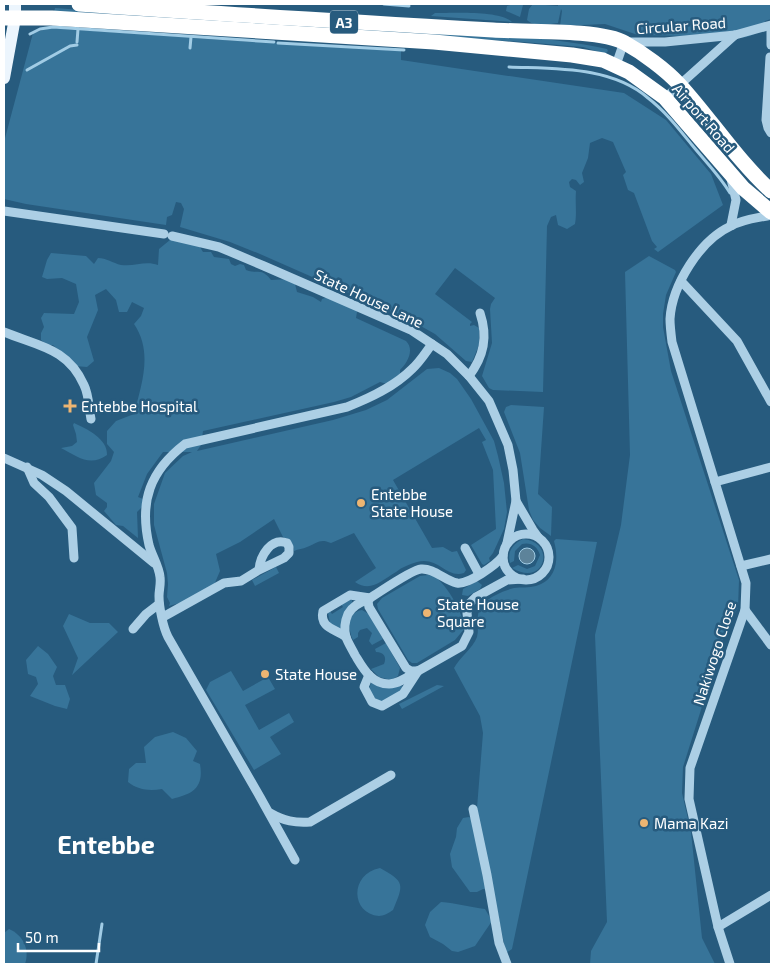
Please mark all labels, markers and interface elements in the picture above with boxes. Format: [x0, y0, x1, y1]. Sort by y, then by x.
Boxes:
road number: A3 [330, 11, 358, 34]
street label: Circular Road [635, 13, 727, 37]
street label: Airport Road [669, 80, 739, 156]
street label: State House Lane [312, 265, 426, 331]
place label: Entebbe Hospital [81, 397, 198, 415]
marker: Entebbe Hospital [63, 399, 77, 413]
place label: Entebbe State House [371, 485, 453, 520]
marker: Entebbe State House [355, 497, 367, 509]
place label: State House Square [437, 595, 519, 630]
street label: Nakiwogo Close [689, 599, 739, 707]
marker: State House Square [421, 607, 433, 619]
place label: State House [275, 665, 357, 683]
marker: State House [259, 668, 271, 680]
place label: Mama Kazi [654, 814, 729, 832]
marker: Mama Kazi [638, 817, 650, 829]
district label: Entebbe [57, 829, 155, 859]
scale bar [18, 920, 99, 952]
text: 50 m [25, 928, 59, 946]

